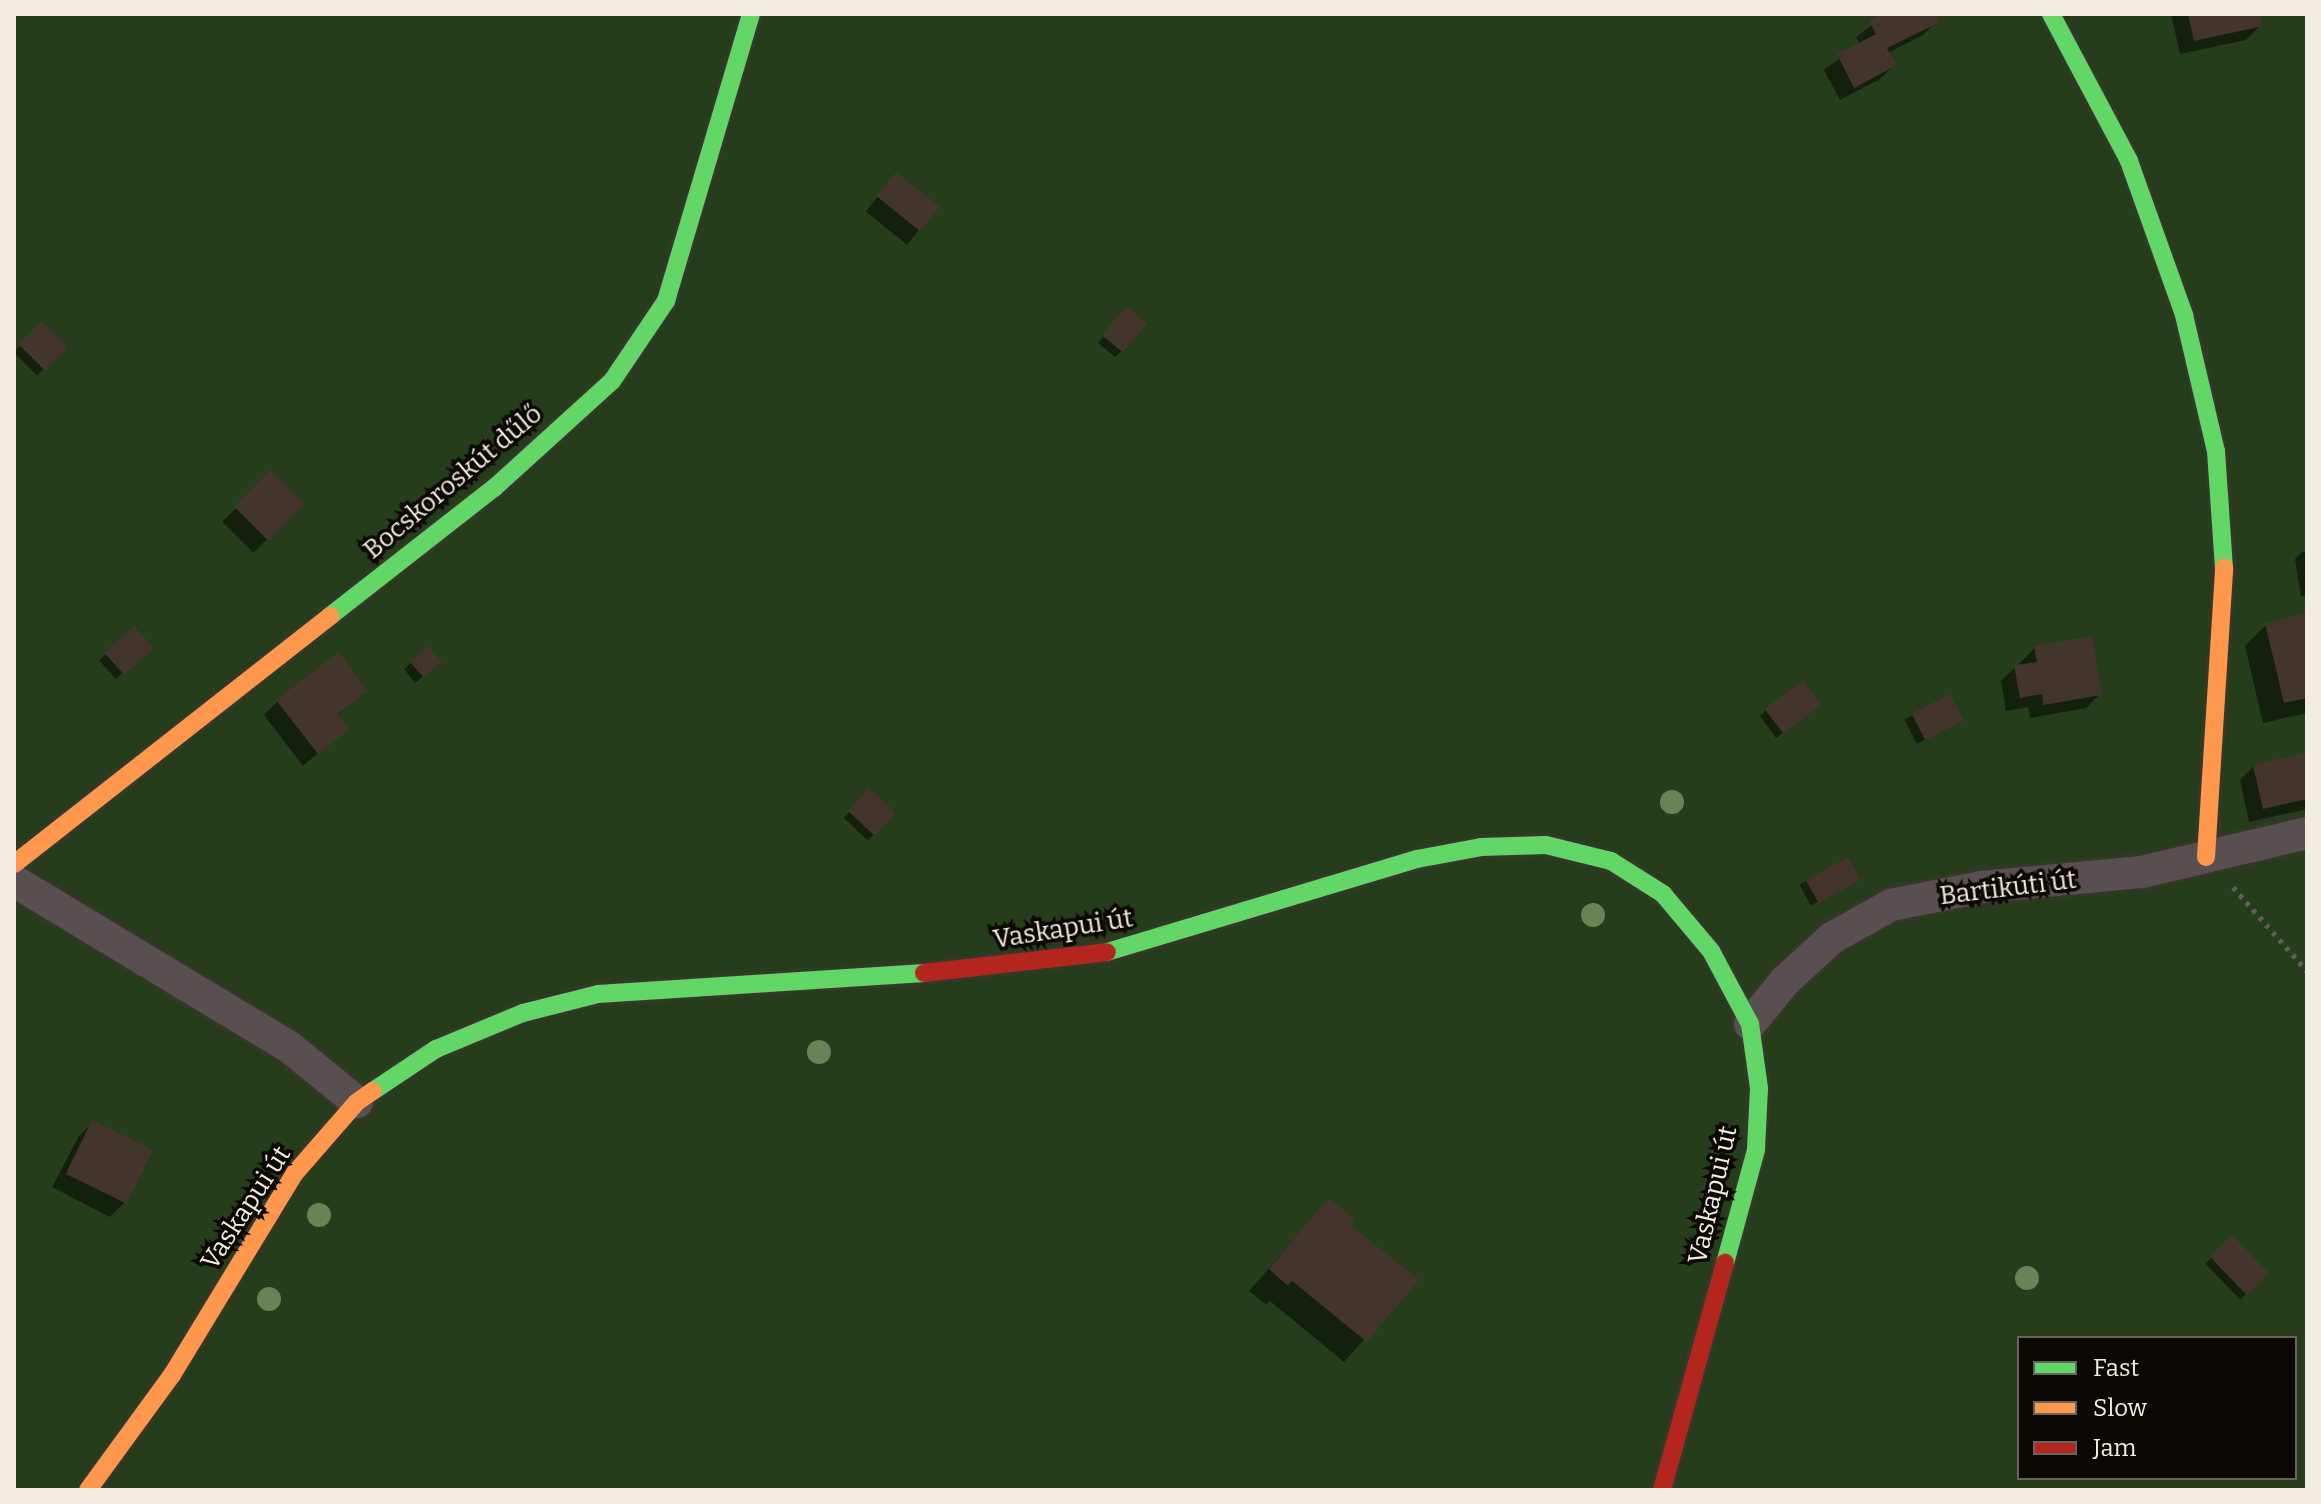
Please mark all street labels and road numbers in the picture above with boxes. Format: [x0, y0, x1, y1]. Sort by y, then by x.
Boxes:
street label: Bocskoroskút dűlő [357, 398, 549, 566]
street label: Bartikúti út [1938, 864, 2078, 912]
street label: Vaskapui út [991, 903, 1135, 955]
street label: Vaskapui út [1682, 1123, 1744, 1267]
street label: Vaskapui út [195, 1140, 297, 1276]

